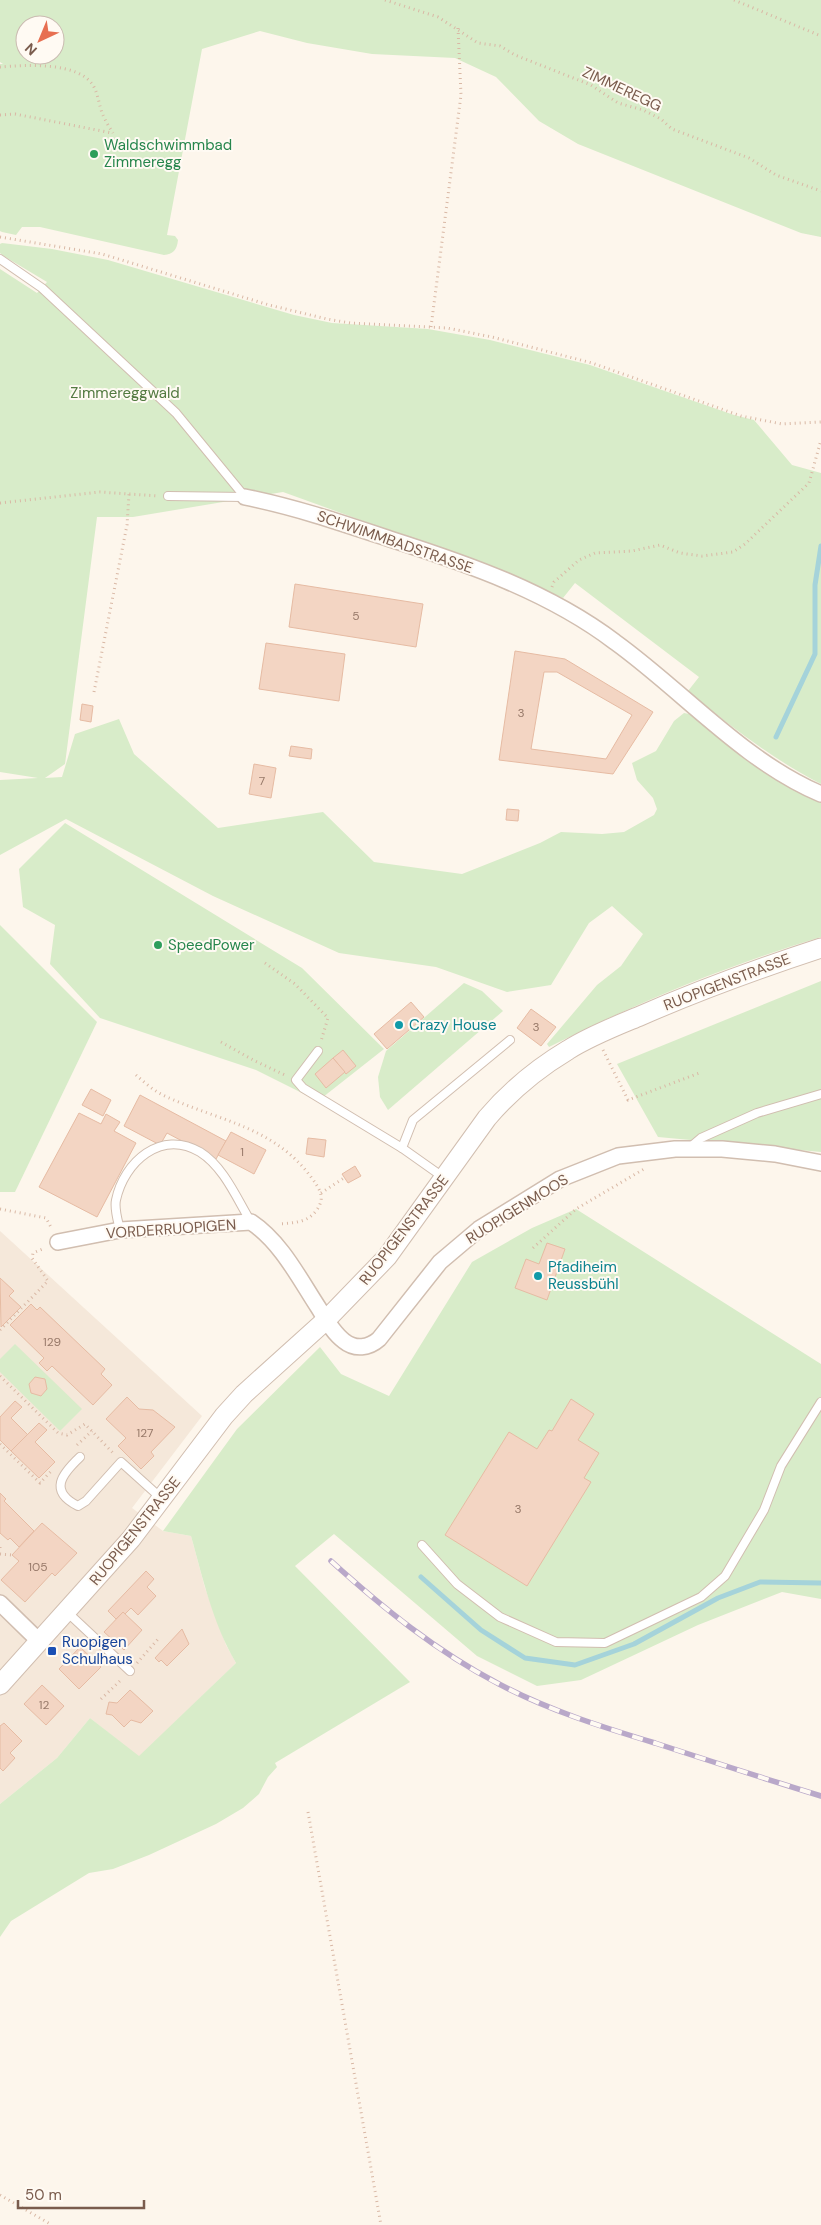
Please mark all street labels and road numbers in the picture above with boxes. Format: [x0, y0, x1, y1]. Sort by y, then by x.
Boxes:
street label: ZIMMEREGG [579, 62, 665, 116]
street label: SCHWIMMBADSTRASSE [314, 506, 476, 578]
street label: RUOPIGENSTRASSE [661, 949, 793, 1015]
street label: RUOPIGENMOOS [462, 1169, 572, 1249]
street label: RUOPIGENSTRASSE [355, 1171, 453, 1289]
street label: VORDERRUOPIGEN [105, 1214, 237, 1244]
street label: RUOPIGENSTRASSE [85, 1472, 185, 1590]

